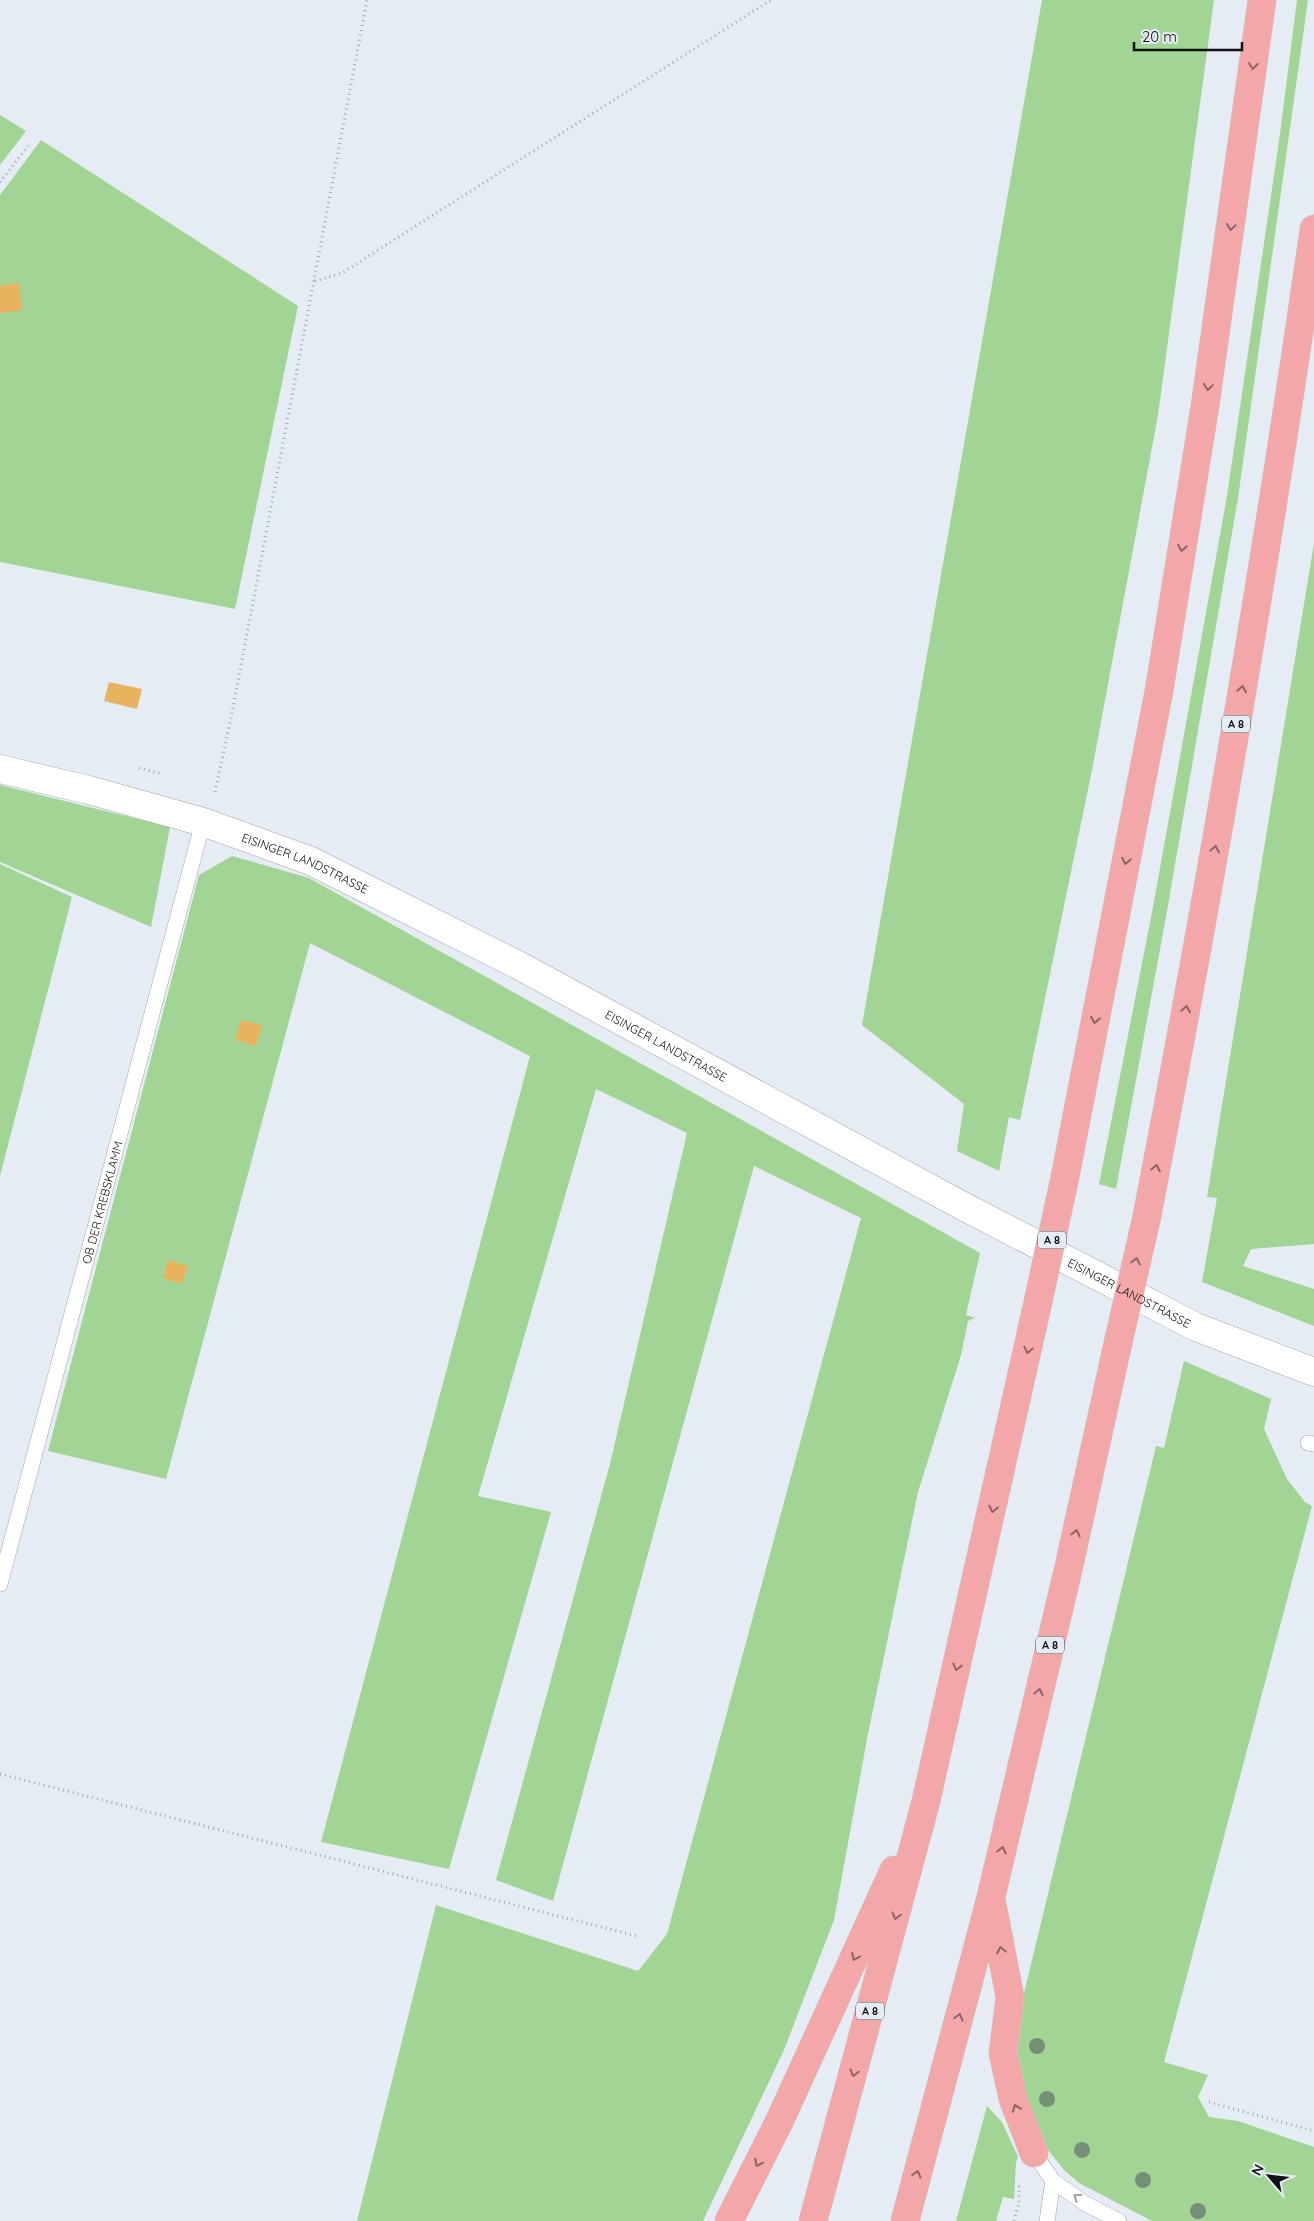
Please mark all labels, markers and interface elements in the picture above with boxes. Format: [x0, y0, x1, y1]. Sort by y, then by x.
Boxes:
scale bar [1134, 20, 1242, 52]
text: 20 m [1142, 27, 1177, 46]
one-way arrow [1248, 62, 1259, 70]
one-way arrow [1226, 223, 1237, 231]
one-way arrow [1203, 383, 1213, 392]
one-way arrow [1177, 544, 1188, 552]
one-way arrow [1237, 684, 1247, 693]
road number: A 8 [1222, 716, 1250, 732]
street label: EISINGER LANDSTRASSE [240, 829, 371, 896]
one-way arrow [1209, 844, 1219, 853]
one-way arrow [1122, 856, 1132, 865]
one-way arrow [1180, 1004, 1190, 1013]
street label: EISINGER LANDSTRASSE [603, 1006, 730, 1085]
one-way arrow [1091, 1016, 1101, 1025]
street label: OB DER KREBSKLAMM [78, 1139, 125, 1265]
one-way arrow [1150, 1164, 1160, 1173]
road number: A 8 [1038, 1232, 1066, 1248]
street label: EISINGER LANDSTRASSE [1065, 1254, 1194, 1331]
one-way arrow [1130, 1257, 1141, 1266]
one-way arrow [1023, 1345, 1034, 1354]
one-way arrow [988, 1504, 999, 1513]
one-way arrow [1070, 1529, 1081, 1538]
road number: A 8 [1036, 1636, 1064, 1654]
one-way arrow [952, 1663, 963, 1672]
one-way arrow [1033, 1687, 1044, 1696]
one-way arrow [996, 1846, 1007, 1854]
one-way arrow [891, 1911, 902, 1920]
one-way arrow [996, 1945, 1006, 1954]
one-way arrow [851, 1951, 861, 1960]
road number: A 8 [856, 2002, 884, 2020]
one-way arrow [953, 2012, 964, 2021]
one-way arrow [849, 2068, 860, 2077]
one-way arrow [1012, 2104, 1022, 2112]
north arrow [1244, 2151, 1294, 2201]
one-way arrow [754, 2158, 764, 2167]
text: N [1247, 2161, 1268, 2179]
one-way arrow [912, 2170, 922, 2178]
one-way arrow [1073, 2194, 1082, 2203]

